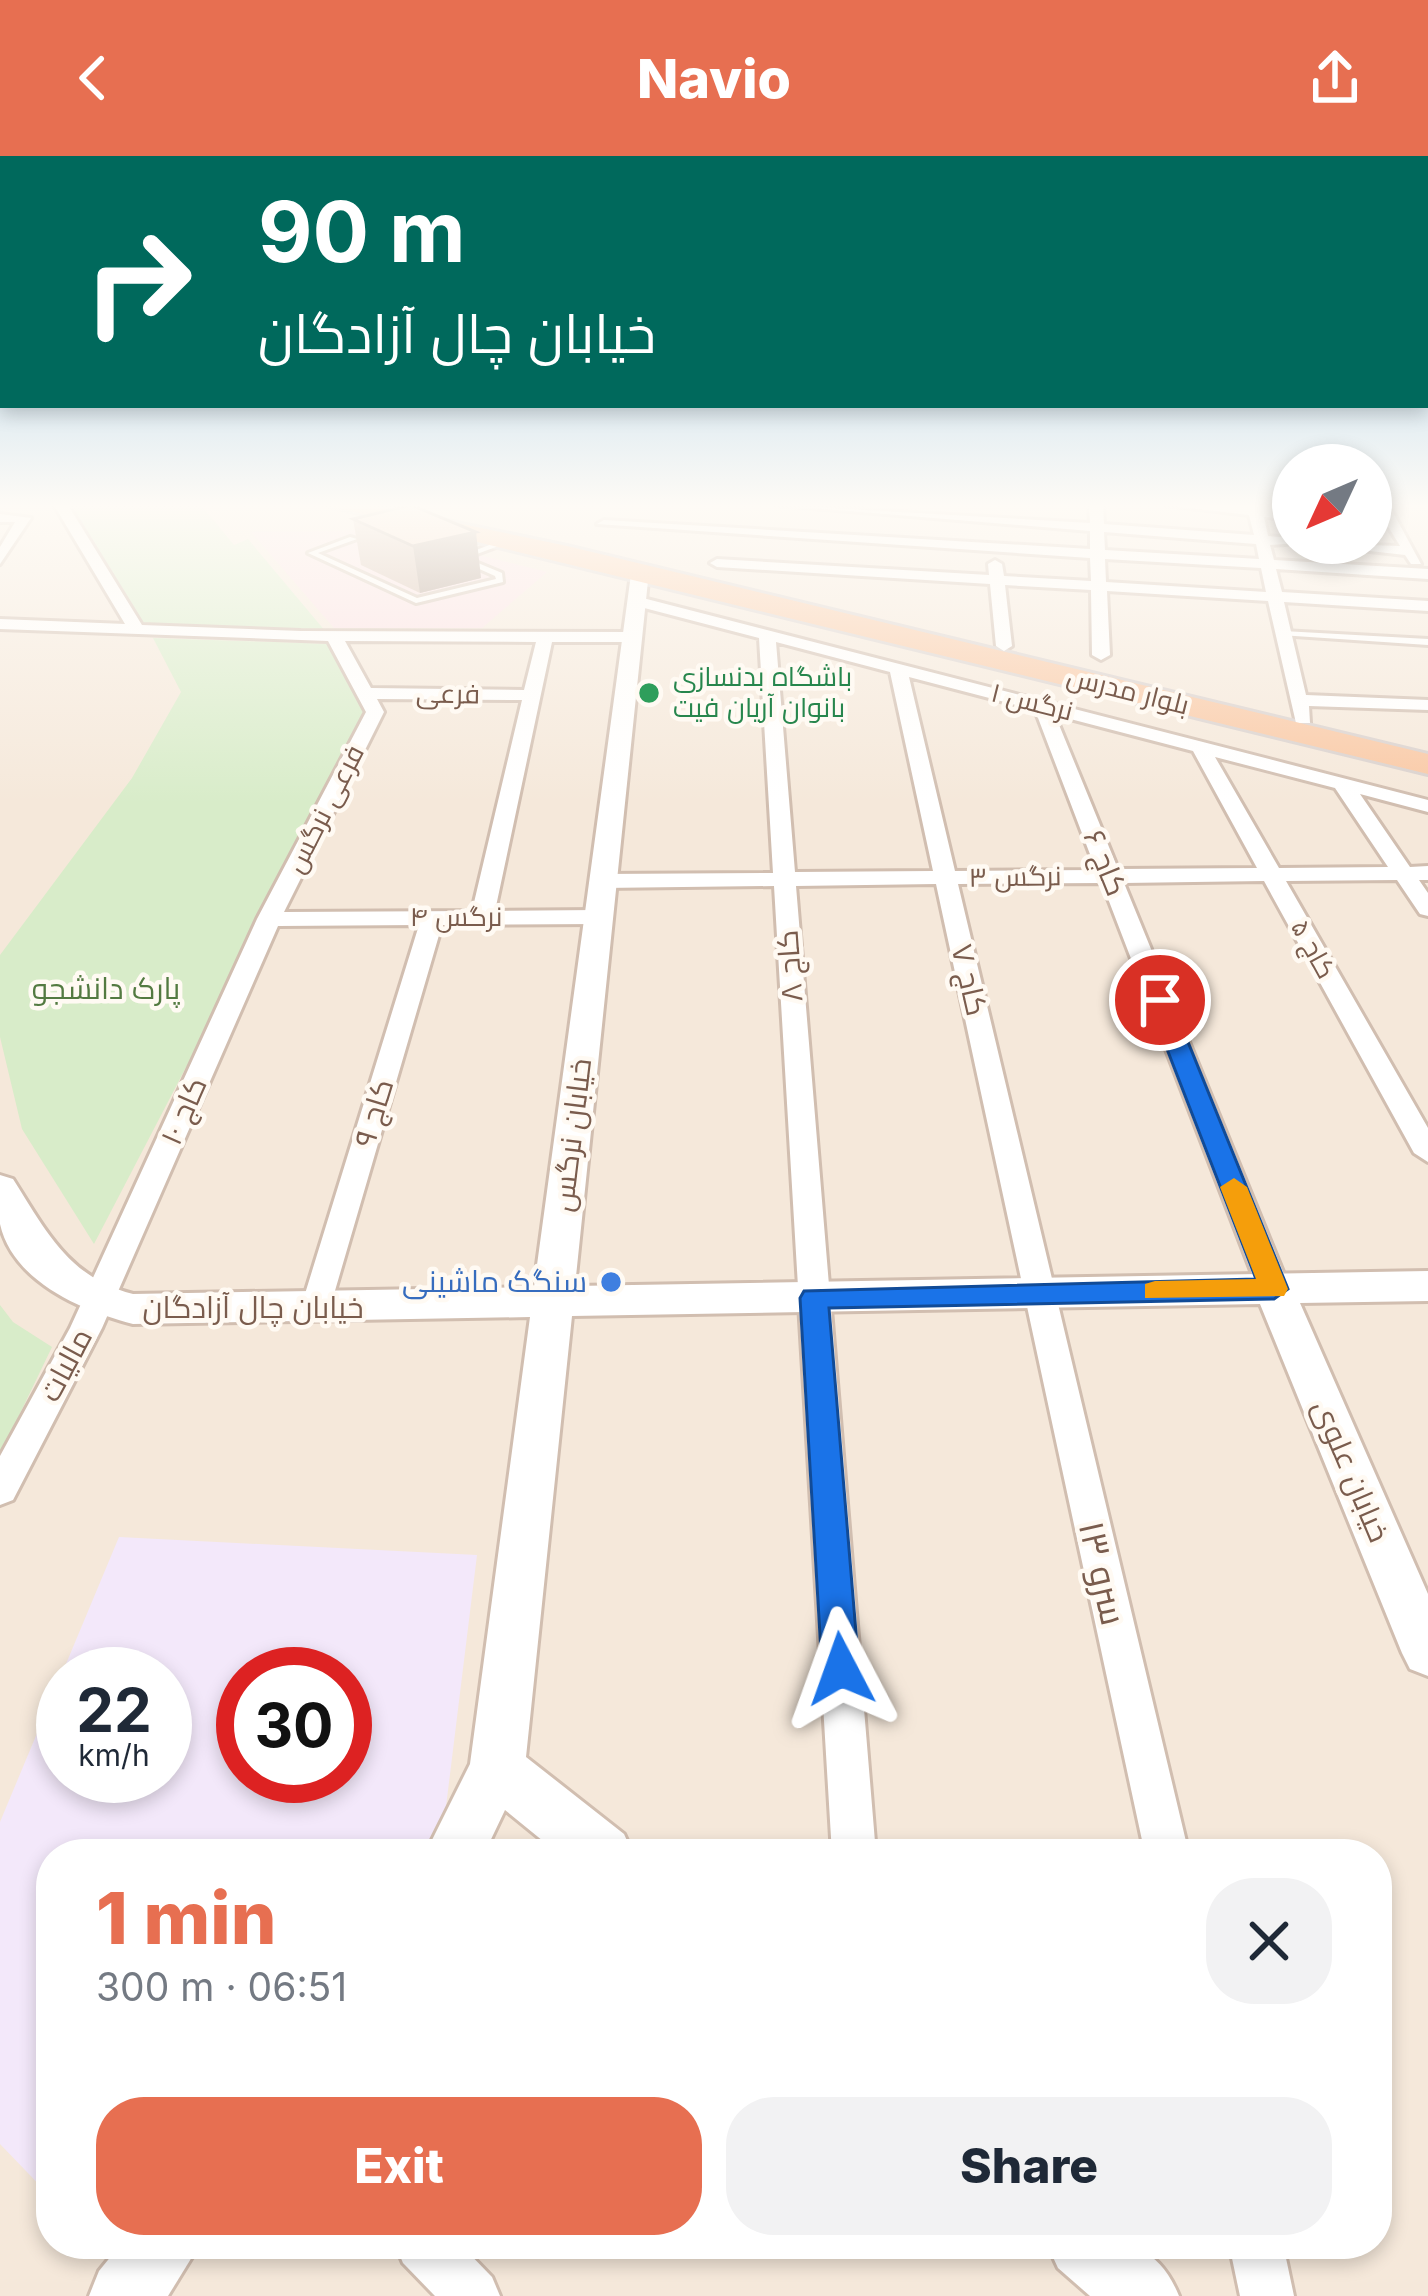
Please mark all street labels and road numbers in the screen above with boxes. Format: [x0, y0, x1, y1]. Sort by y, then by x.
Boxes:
street label: بلوار مدرس [1064, 659, 1193, 722]
street label: نرگس ۱ [988, 675, 1076, 728]
street label: فرعی [416, 676, 480, 711]
street label: فرعی نرگس [278, 739, 371, 878]
street label: کاج ۶ [1074, 824, 1135, 902]
street label: نرگس ۳ [968, 859, 1062, 894]
street label: نرگس ۴ [410, 900, 502, 933]
street label: کاج ۵ [1282, 913, 1343, 985]
street label: کاج ۸ [769, 929, 812, 1003]
street label: کاج ۷ [941, 941, 996, 1020]
street label: خیابان نرگس [544, 1056, 599, 1214]
street label: کاج ۱۰ [152, 1071, 217, 1151]
street label: کاج ۹ [346, 1074, 403, 1152]
street label: خیابان چال آزادگان [142, 1289, 364, 1327]
street label: مالیات [31, 1322, 99, 1407]
street label: خیابان علوی [1306, 1394, 1398, 1547]
street label: سرو ۱۳ [1070, 1517, 1136, 1629]

